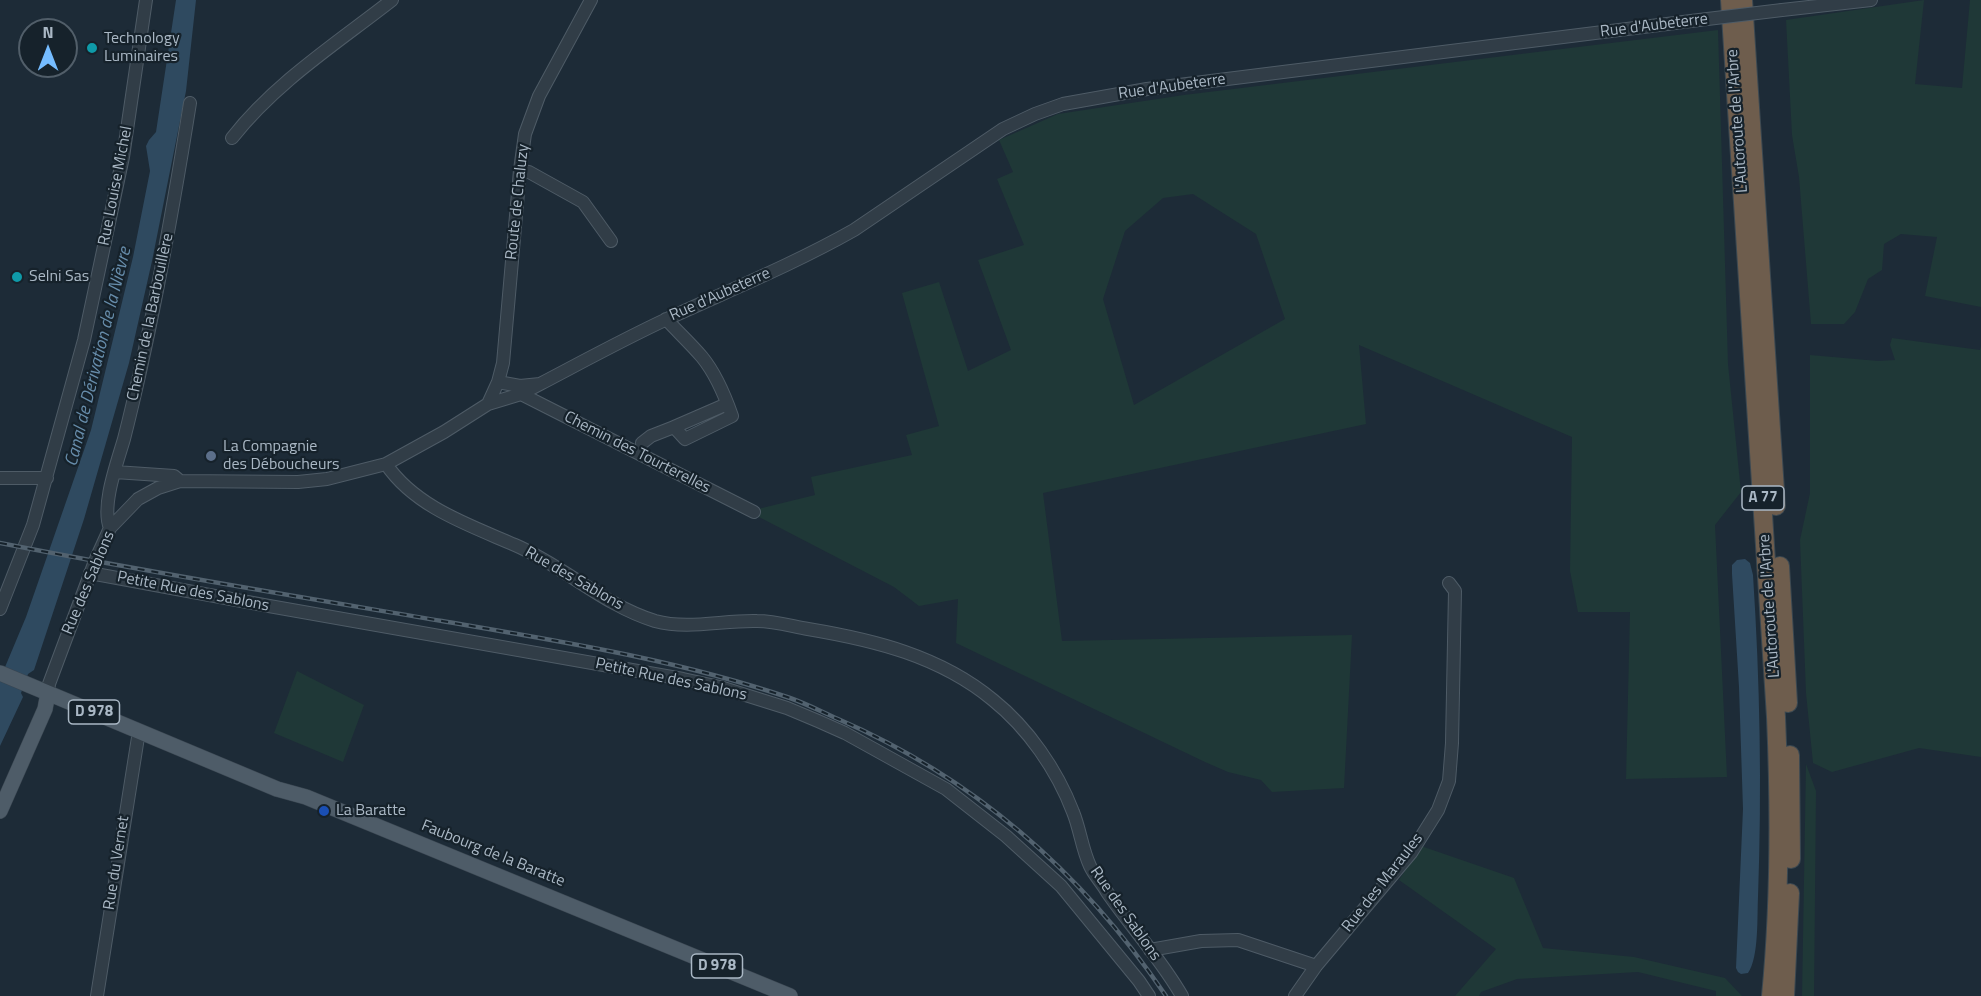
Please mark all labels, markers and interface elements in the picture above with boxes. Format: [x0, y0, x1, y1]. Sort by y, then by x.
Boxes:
street label: Rue d'Aubeterre [1599, 10, 1709, 42]
north arrow [18, 18, 78, 78]
text: N [42, 20, 54, 44]
place label: Technology Luminaires [104, 29, 180, 67]
marker: Technology Luminaires [85, 41, 99, 55]
street label: L'Autoroute de l'Arbre [1723, 49, 1753, 193]
street label: Rue d'Aubeterre [1117, 70, 1227, 104]
street label: Rue Louise Michel [95, 125, 137, 247]
street label: Route de Chaluzy [502, 143, 534, 261]
street label: Chemin de la Barbouillère [124, 231, 178, 403]
water label: Canal de Dérivation de la Nièvre [61, 245, 137, 469]
street label: Rue d'Aubeterre [667, 264, 773, 326]
place label: Selni Sas [29, 267, 89, 287]
marker: Selni Sas [10, 270, 24, 284]
street label: Chemin des Tourterelles [561, 408, 713, 498]
place label: La Compagnie des Déboucheurs [223, 437, 339, 475]
marker: La Compagnie des Déboucheurs [204, 449, 218, 463]
road number: A 77 [1742, 486, 1784, 510]
street label: Rue des Sablons [59, 528, 119, 638]
street label: L'Autoroute de l'Arbre [1755, 534, 1785, 678]
street label: Rue des Sablons [521, 543, 627, 615]
street label: Petite Rue des Sablons [115, 568, 271, 616]
street label: Petite Rue des Sablons [593, 655, 749, 705]
road number: D 978 [68, 700, 119, 724]
place label: La Baratte [336, 801, 406, 821]
marker: La Baratte [317, 804, 331, 818]
street label: Rue du Vernet [100, 815, 134, 911]
street label: Faubourg de la Baratte [418, 816, 568, 892]
street label: Rue des Maraules [1338, 830, 1428, 936]
street label: Rue des Sablons [1085, 863, 1165, 965]
road number: D 978 [692, 954, 742, 978]

